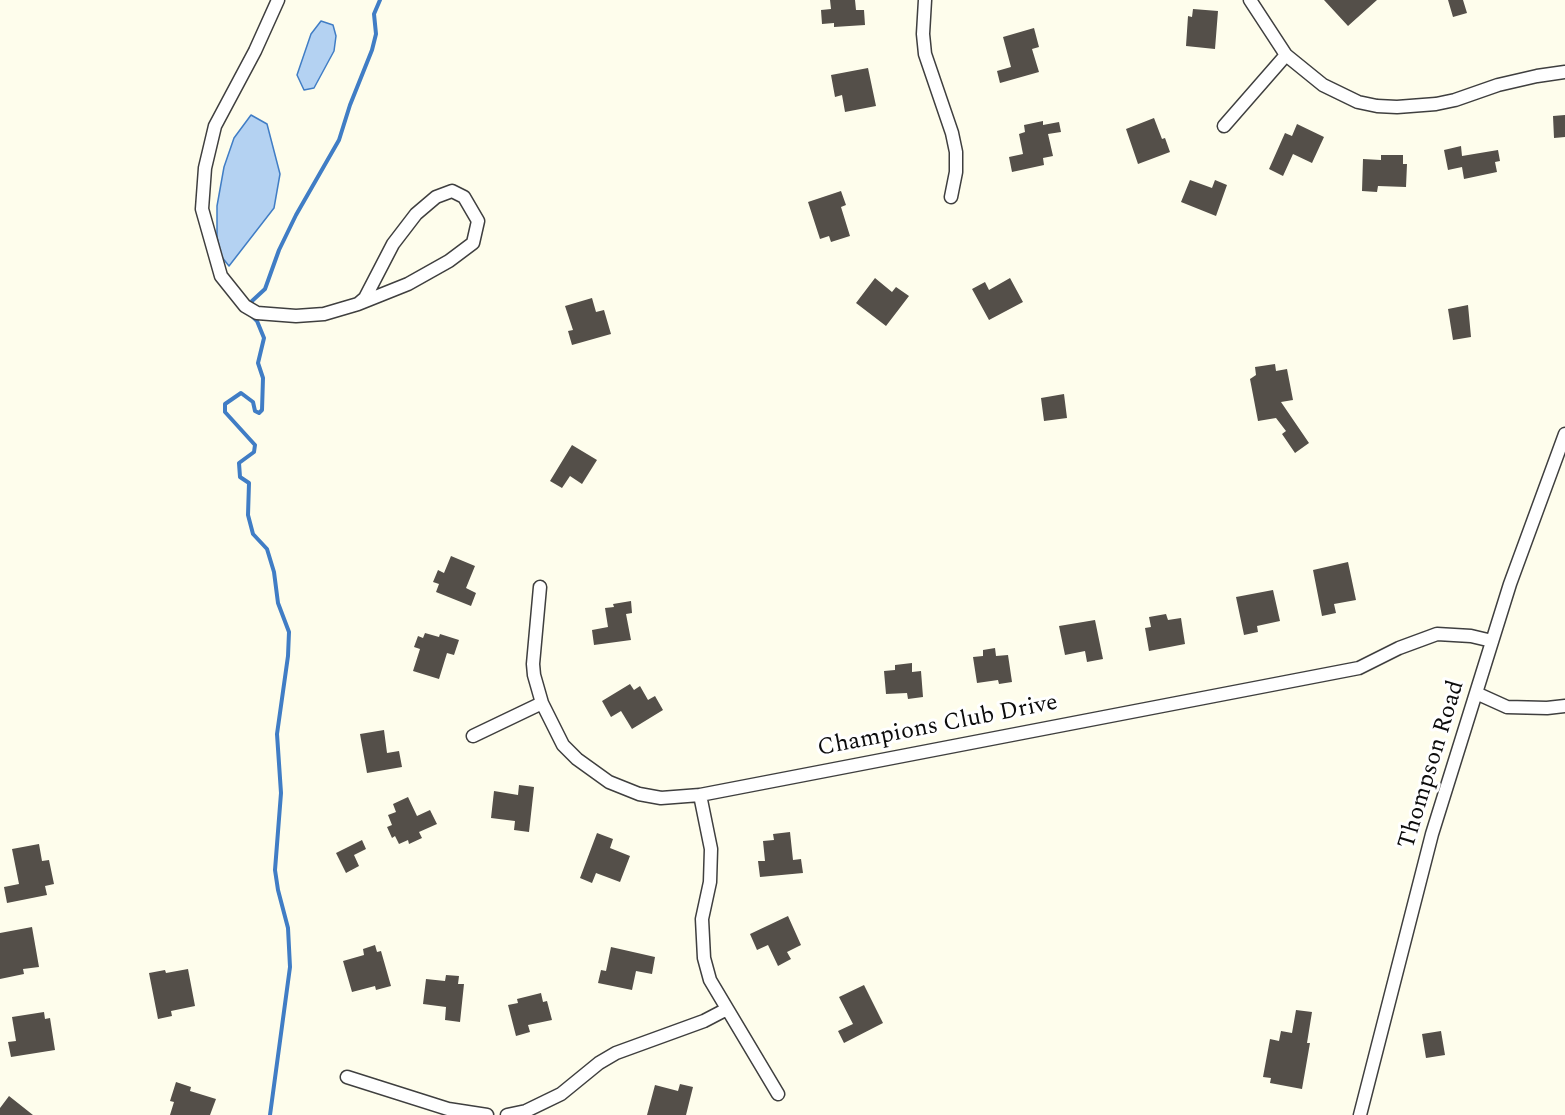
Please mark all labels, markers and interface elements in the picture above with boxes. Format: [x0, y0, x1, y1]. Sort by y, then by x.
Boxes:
street label: Thompson Road [1394, 677, 1472, 853]
street label: Champions Club Drive [815, 690, 1061, 764]

